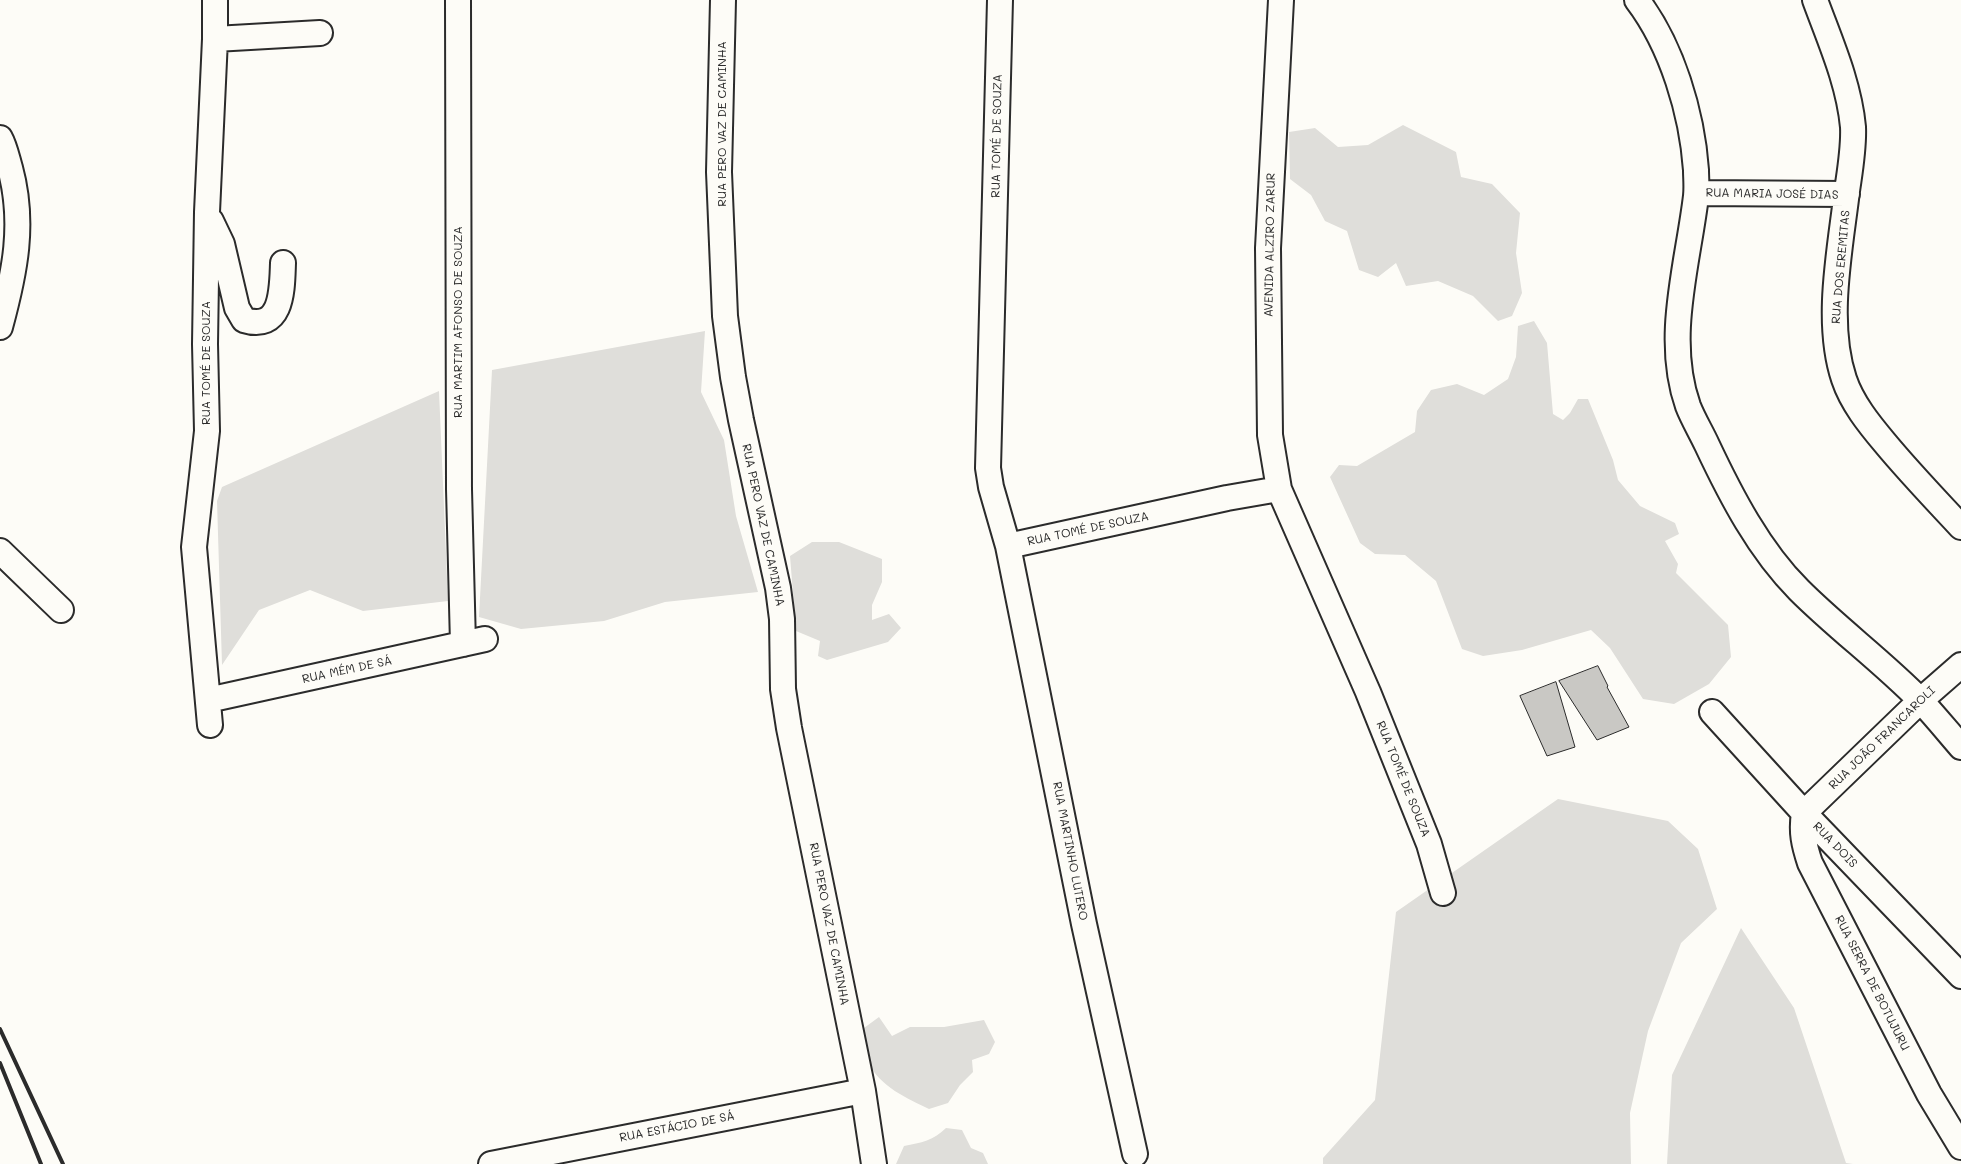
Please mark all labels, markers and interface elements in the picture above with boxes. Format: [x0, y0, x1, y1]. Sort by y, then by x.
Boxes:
street label: RUA PERO VAZ DE CAMINHA [715, 41, 729, 207]
street label: RUA TOMÉ DE SOUZA [989, 74, 1005, 198]
street label: AVENIDA ALZIRO ZARUR [1262, 173, 1278, 317]
street label: RUA MARIA JOSÉ DIAS [1705, 186, 1839, 202]
street label: RUA DOS EREMITAS [1829, 209, 1853, 325]
street label: RUA MARTIM AFONSO DE SOUZA [451, 226, 465, 418]
street label: RUA TOMÉ DE SOUZA [199, 301, 213, 425]
street label: RUA PERO VAZ DE CAMINHA [739, 443, 787, 607]
street label: RUA TOMÉ DE SOUZA [1026, 509, 1150, 549]
street label: RUA MÉM DE SÁ [301, 653, 393, 687]
street label: RUA JOÃO FRANCAROLI [1826, 683, 1938, 793]
street label: RUA TOMÉ DE SOUZA [1373, 719, 1433, 839]
street label: RUA MARTINHO LUTERO [1049, 780, 1091, 922]
street label: RUA DOIS [1810, 819, 1860, 871]
street label: RUA PERO VAZ DE CAMINHA [806, 841, 852, 1007]
street label: RUA SERRA DE BOTUJURU [1832, 913, 1912, 1053]
street label: RUA ESTÁCIO DE SÁ [618, 1109, 736, 1145]

